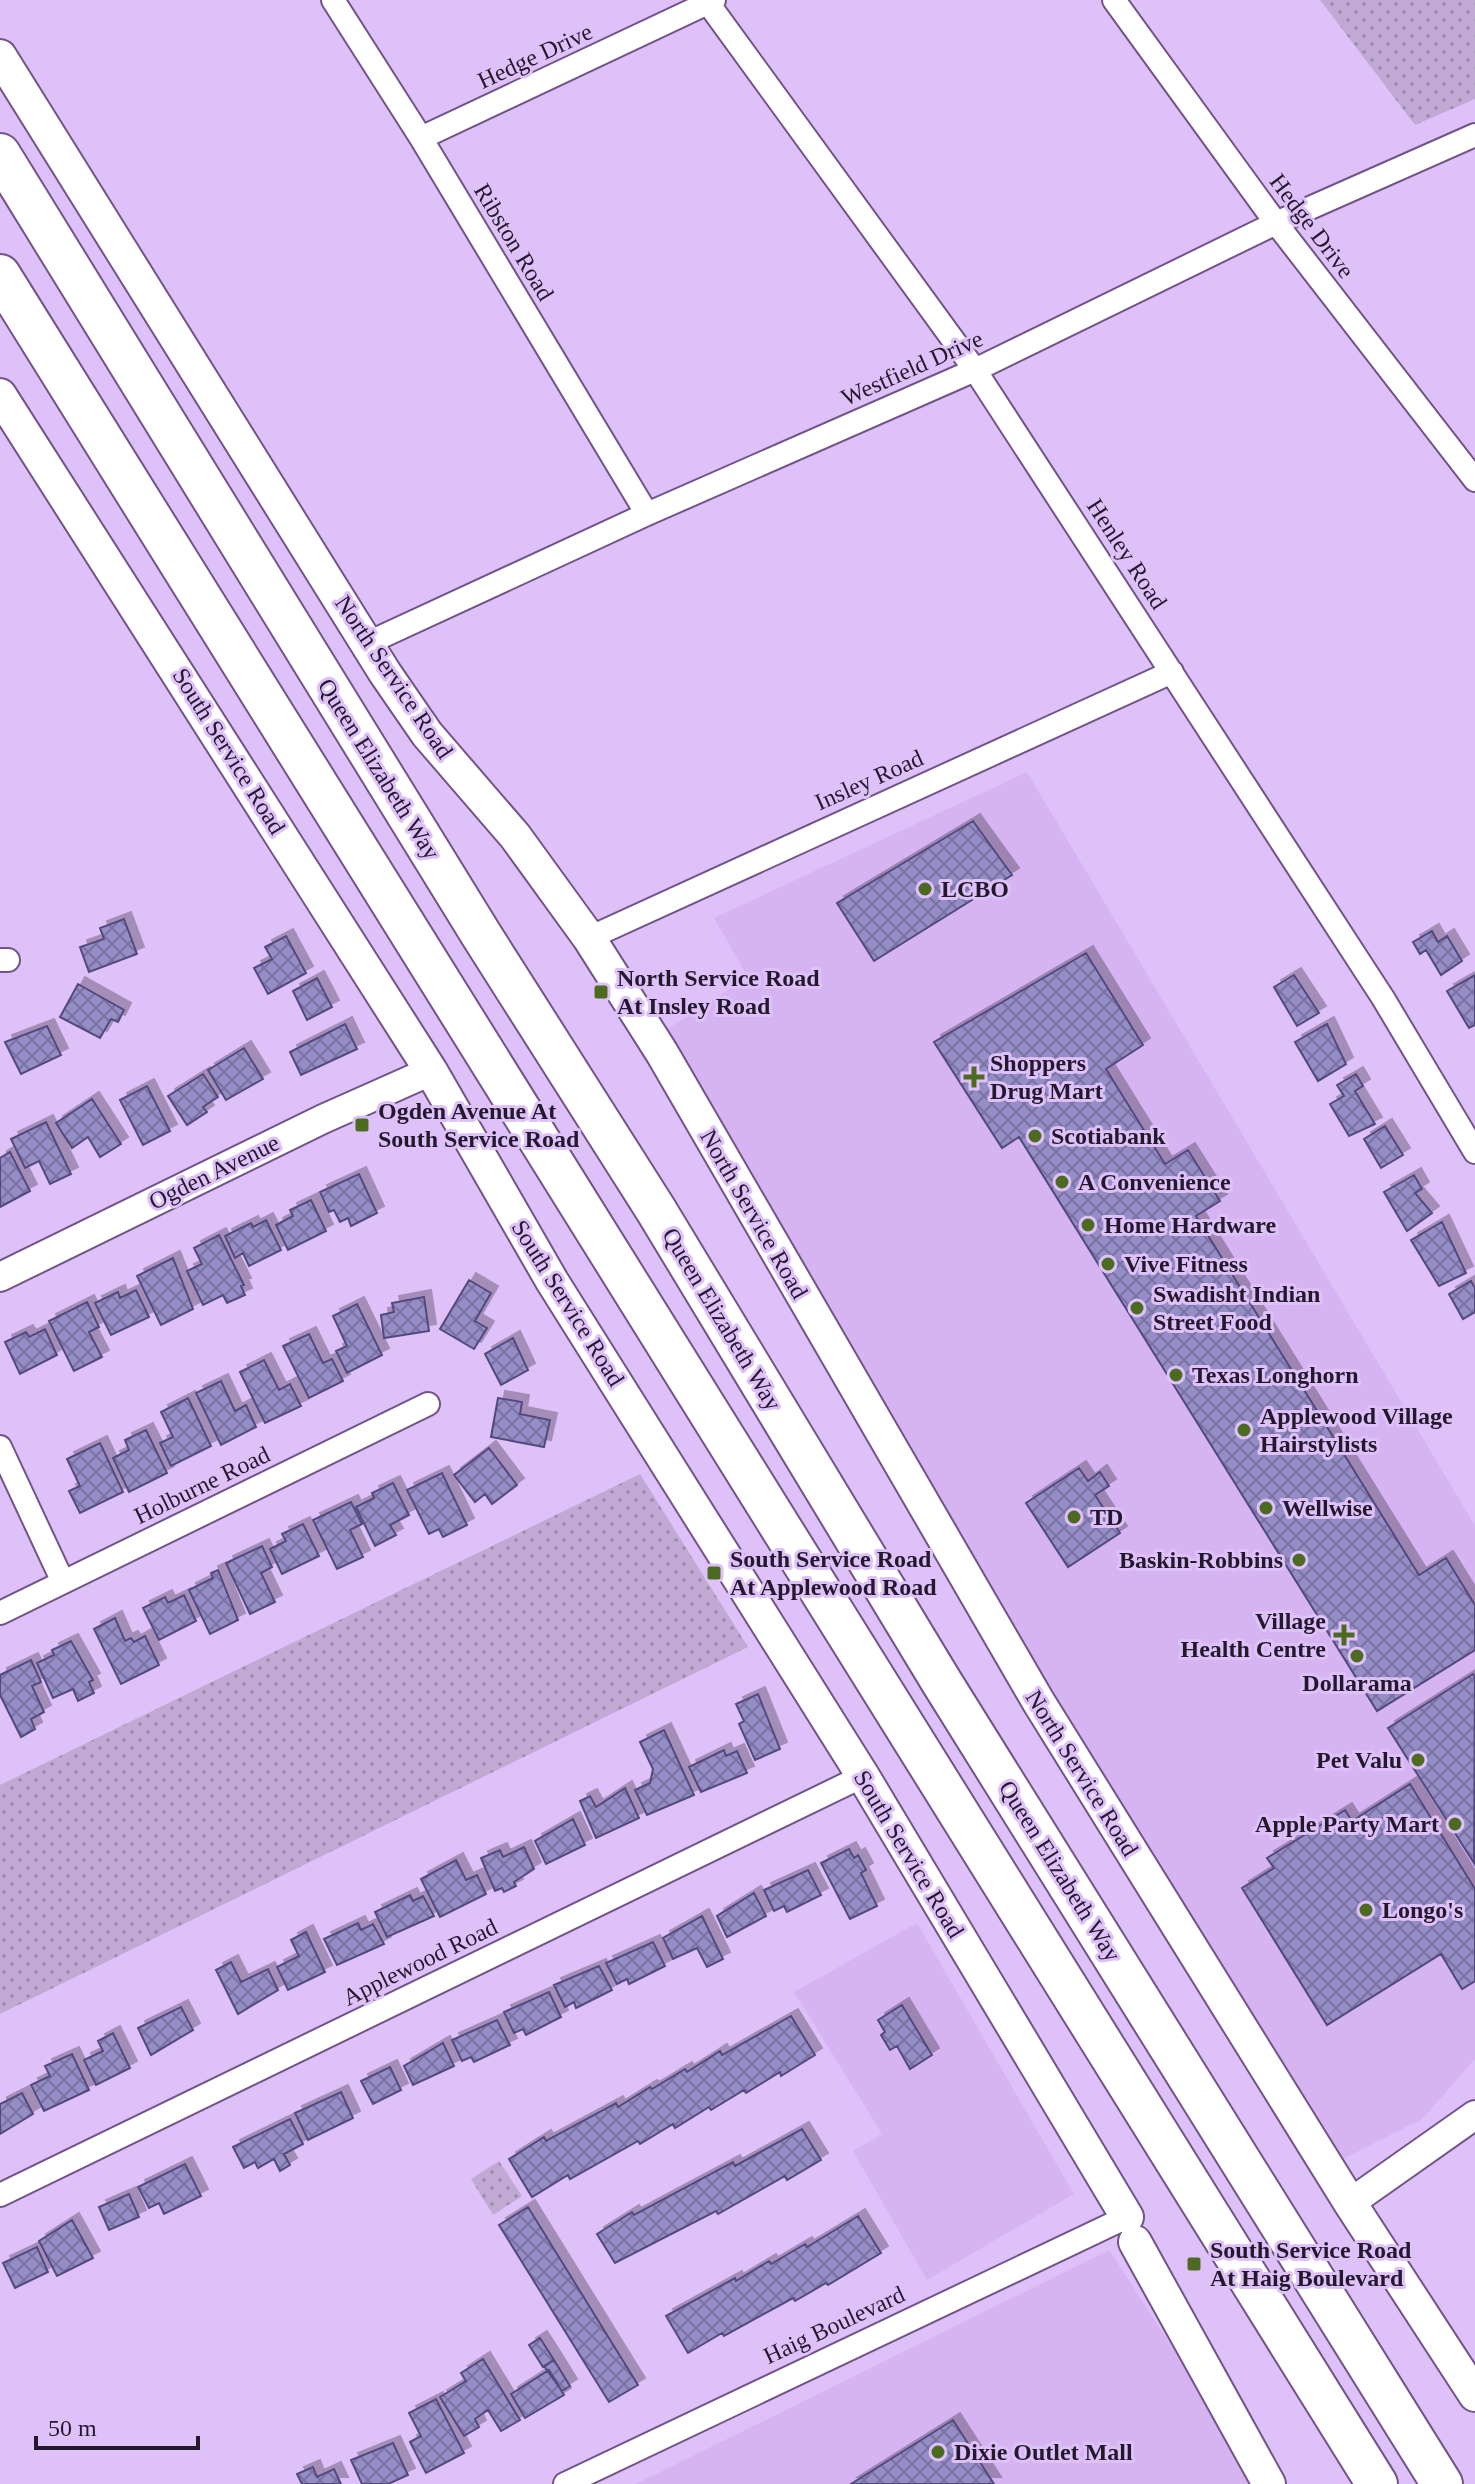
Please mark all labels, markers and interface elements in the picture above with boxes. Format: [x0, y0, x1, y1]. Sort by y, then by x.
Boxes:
street label: Hedge Drive [474, 18, 596, 94]
street label: Hedge Drive [1265, 169, 1359, 283]
street label: Ribston Road [469, 179, 559, 305]
street label: Westfield Drive [837, 325, 987, 411]
street label: Henley Road [1082, 494, 1172, 614]
street label: North Service Road [330, 591, 458, 763]
street label: South Service Road [167, 663, 291, 839]
street label: Queen Elizabeth Way [313, 674, 445, 864]
street label: Insley Road [811, 745, 927, 815]
place label: LCBO [941, 876, 1009, 902]
marker: LCBO [916, 880, 934, 898]
place label: North Service Road At Insley Road [617, 965, 820, 1019]
marker: North Service Road At Insley Road [592, 983, 610, 1001]
place label: Shoppers Drug Mart [990, 1050, 1103, 1104]
marker: Shoppers Drug Mart [965, 1068, 983, 1086]
place label: Ogden Avenue At South Service Road [378, 1098, 580, 1152]
marker: Ogden Avenue At South Service Road [353, 1116, 371, 1134]
place label: Scotiabank [1051, 1123, 1166, 1149]
street label: North Service Road [695, 1125, 813, 1303]
marker: Scotiabank [1026, 1127, 1044, 1145]
street label: Ogden Avenue [145, 1129, 283, 1215]
place label: A Convenience [1078, 1169, 1231, 1195]
marker: A Convenience [1053, 1173, 1071, 1191]
place label: Home Hardware [1104, 1212, 1277, 1238]
street label: South Service Road [506, 1215, 630, 1391]
marker: Home Hardware [1079, 1216, 1097, 1234]
street label: Queen Elizabeth Way [657, 1223, 787, 1415]
place label: Vive Fitness [1124, 1251, 1248, 1277]
marker: Vive Fitness [1099, 1255, 1117, 1273]
place label: Swadisht Indian Street Food [1153, 1281, 1320, 1335]
marker: Swadisht Indian Street Food [1128, 1299, 1146, 1317]
place label: Texas Longhorn [1192, 1362, 1359, 1388]
marker: Texas Longhorn [1167, 1366, 1185, 1384]
place label: Applewood Village Hairstylists [1260, 1403, 1453, 1457]
marker: Applewood Village Hairstylists [1235, 1421, 1253, 1439]
street label: Holburne Road [130, 1441, 274, 1529]
place label: Wellwise [1282, 1495, 1373, 1521]
marker: Wellwise [1257, 1499, 1275, 1517]
place label: TD [1090, 1504, 1123, 1530]
marker: TD [1065, 1508, 1083, 1526]
place label: South Service Road At Applewood Road [730, 1546, 937, 1600]
place label: Baskin-Robbins [1119, 1547, 1283, 1573]
marker: Baskin-Robbins [1290, 1551, 1308, 1569]
marker: South Service Road At Applewood Road [705, 1564, 723, 1582]
place label: Village Health Centre [1180, 1608, 1326, 1662]
marker: Village Health Centre [1333, 1624, 1355, 1646]
marker: Dollarama [1348, 1647, 1366, 1665]
place label: Dollarama [1302, 1670, 1412, 1696]
street label: North Service Road [1020, 1685, 1144, 1861]
place label: Pet Valu [1316, 1747, 1402, 1773]
marker: Pet Valu [1409, 1751, 1427, 1769]
street label: South Service Road [849, 1766, 969, 1942]
street label: Queen Elizabeth Way [994, 1776, 1126, 1966]
place label: Apple Party Mart [1255, 1811, 1439, 1837]
marker: Apple Party Mart [1446, 1815, 1464, 1833]
place label: Longo's [1382, 1897, 1463, 1923]
marker: Longo's [1357, 1901, 1375, 1919]
street label: Applewood Road [339, 1913, 501, 2011]
place label: South Service Road At Haig Boulevard [1210, 2237, 1412, 2291]
marker: South Service Road At Haig Boulevard [1185, 2255, 1203, 2273]
street label: Haig Boulevard [759, 2281, 909, 2369]
scale bar [36, 2400, 198, 2450]
text: 50 m [48, 2415, 97, 2441]
place label: Dixie Outlet Mall [954, 2439, 1133, 2465]
marker: Dixie Outlet Mall [929, 2443, 947, 2461]

